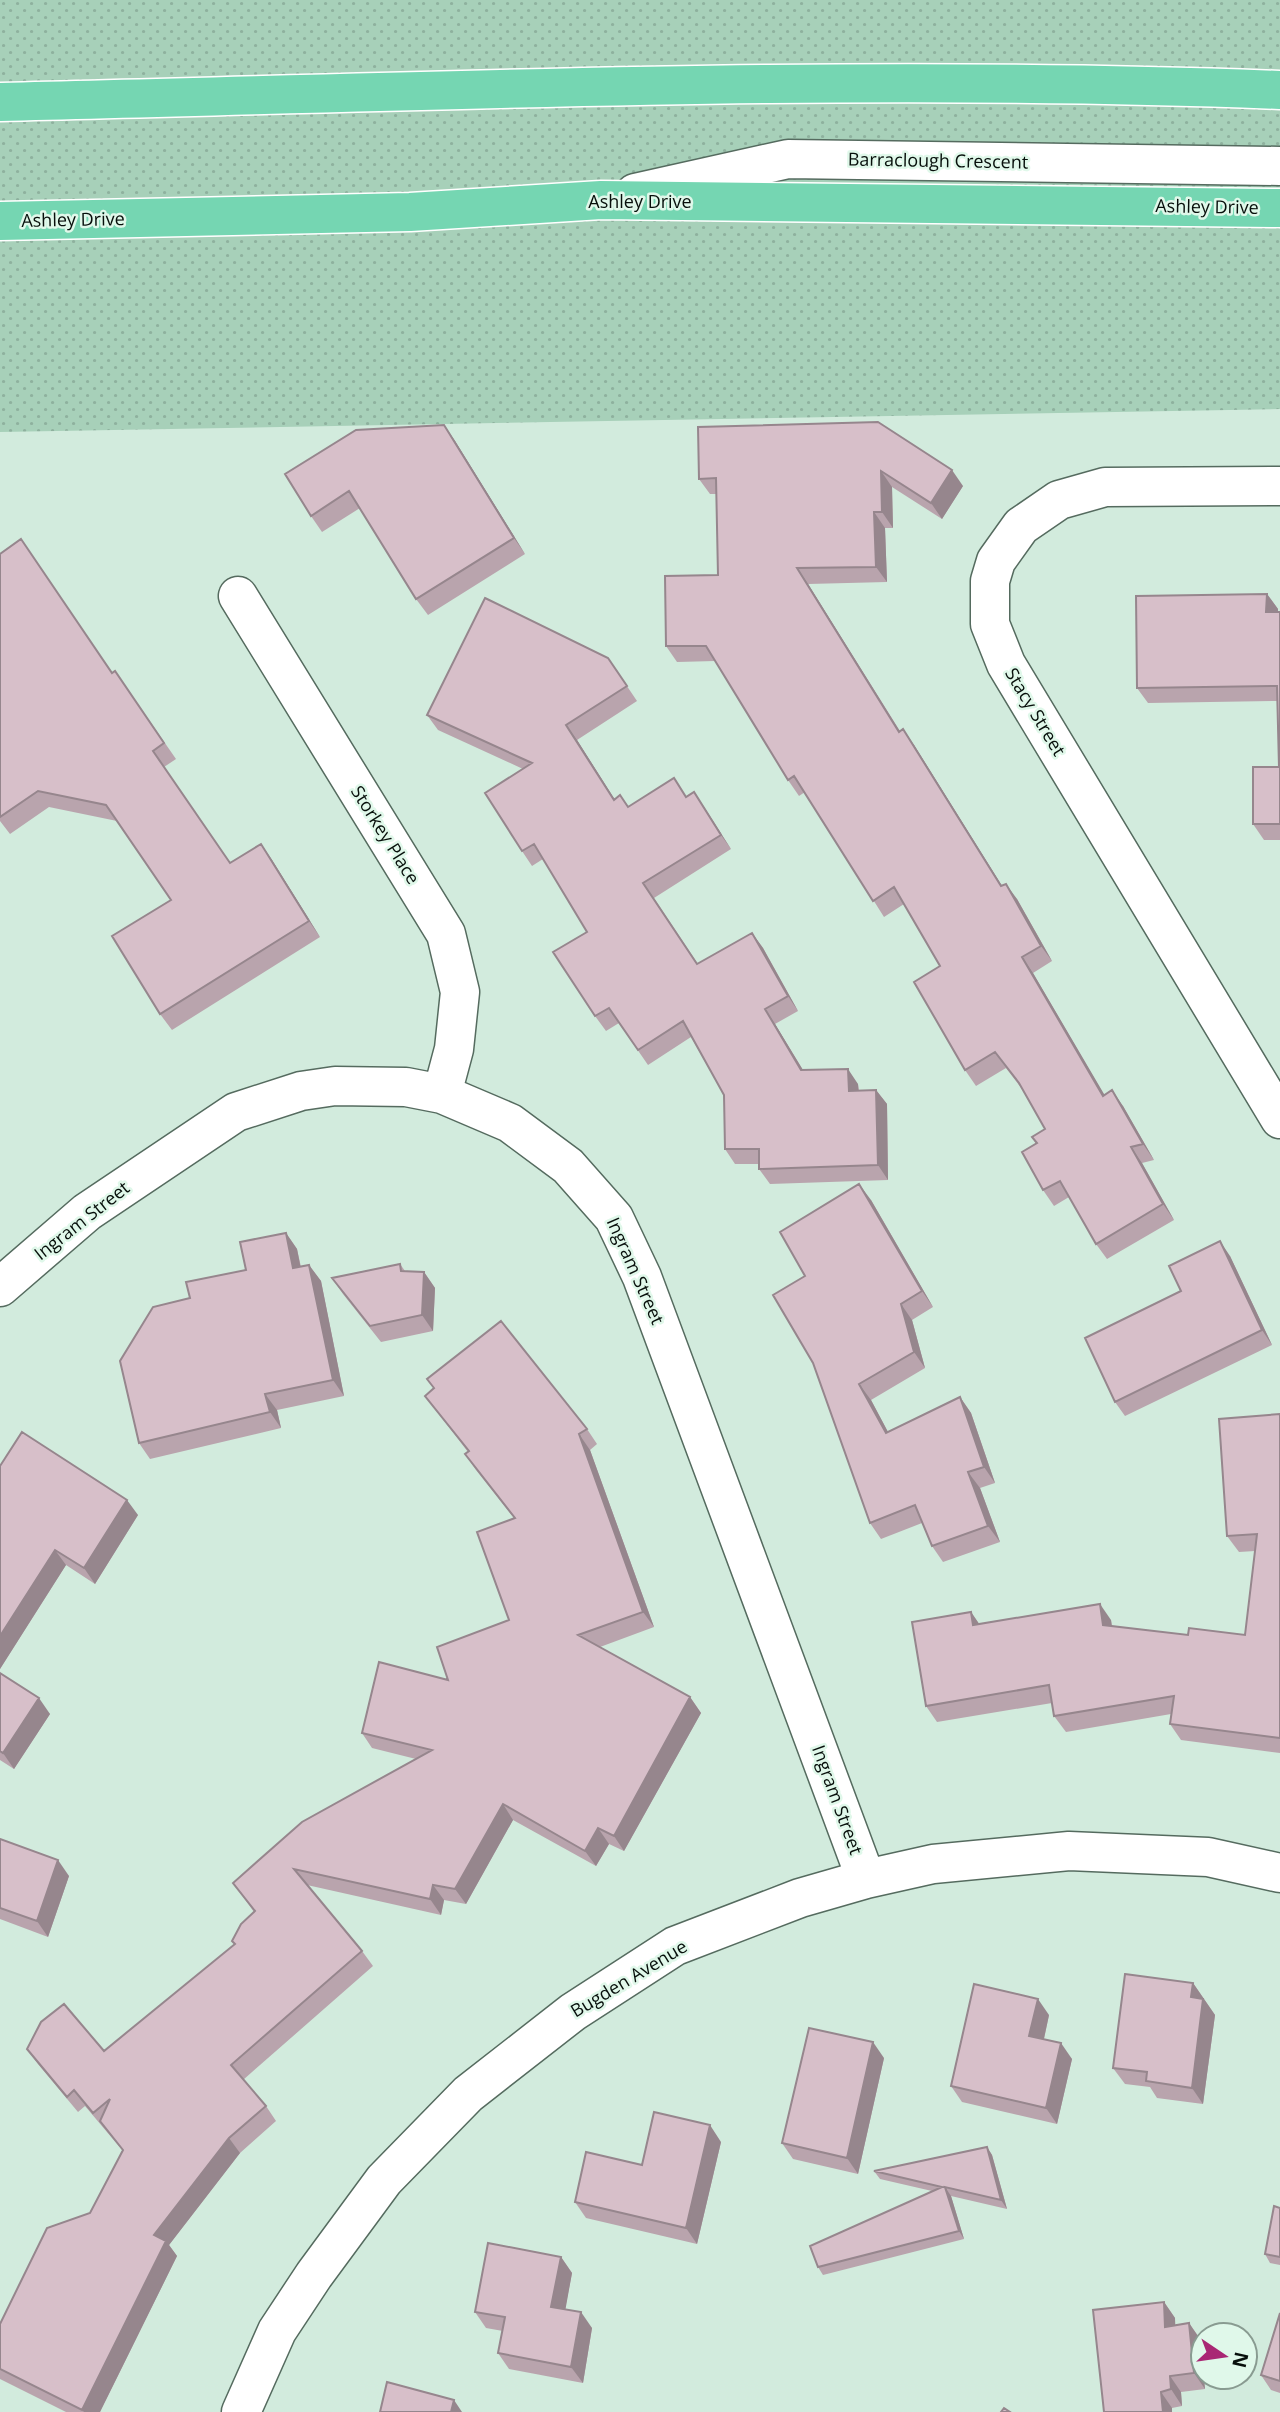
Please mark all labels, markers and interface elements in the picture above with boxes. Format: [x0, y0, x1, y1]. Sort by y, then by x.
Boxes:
street label: Barraclough Crescent [848, 146, 1028, 174]
street label: Ashley Drive [588, 189, 692, 213]
street label: Ashley Drive [1155, 193, 1259, 219]
street label: Ashley Drive [21, 206, 125, 232]
street label: Stacy Street [1000, 663, 1072, 760]
street label: Storkey Place [346, 781, 426, 888]
street label: Ingram Street [29, 1175, 134, 1265]
street label: Ingram Street [602, 1213, 670, 1328]
street label: Ingram Street [807, 1742, 869, 1858]
street label: Bugden Avenue [566, 1934, 691, 2022]
north arrow [1189, 2321, 1259, 2391]
text: N [1226, 2349, 1255, 2370]

